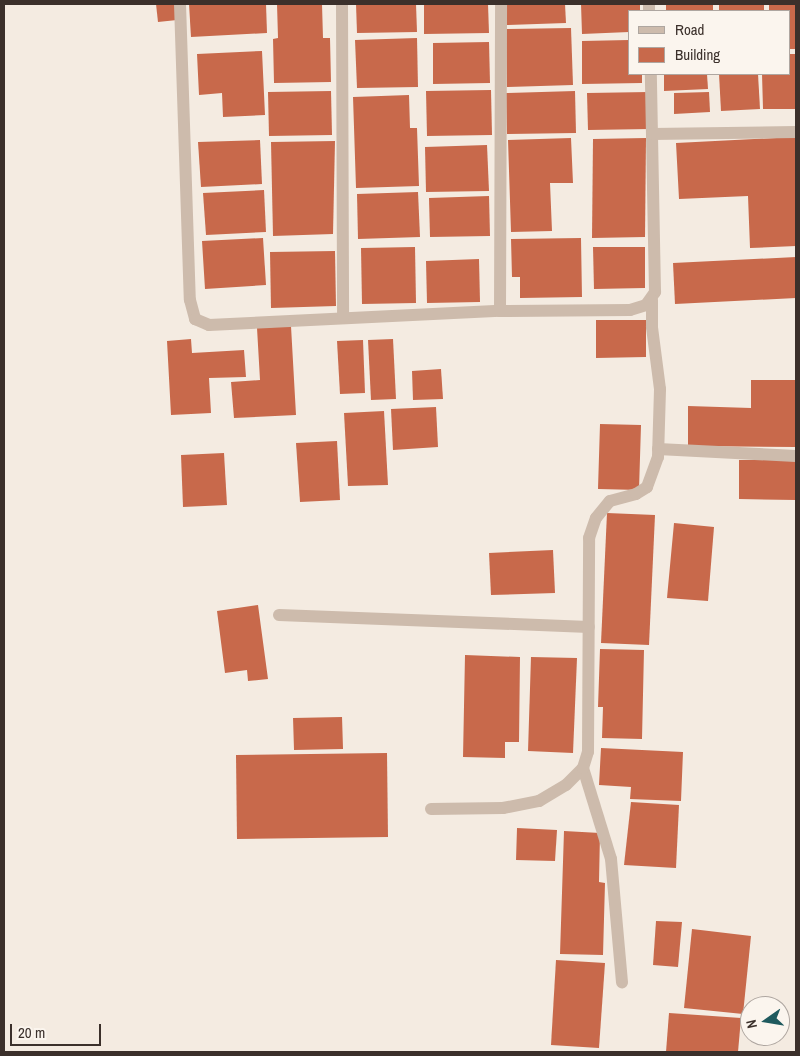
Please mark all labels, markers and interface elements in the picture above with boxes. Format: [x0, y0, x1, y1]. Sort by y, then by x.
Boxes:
legend [628, 10, 790, 75]
text: Road [675, 19, 704, 40]
text: Building [675, 44, 720, 65]
north arrow [740, 996, 790, 1046]
scale bar [12, 1014, 104, 1046]
text: N [742, 1018, 761, 1030]
text: 20 m [18, 1022, 45, 1043]

